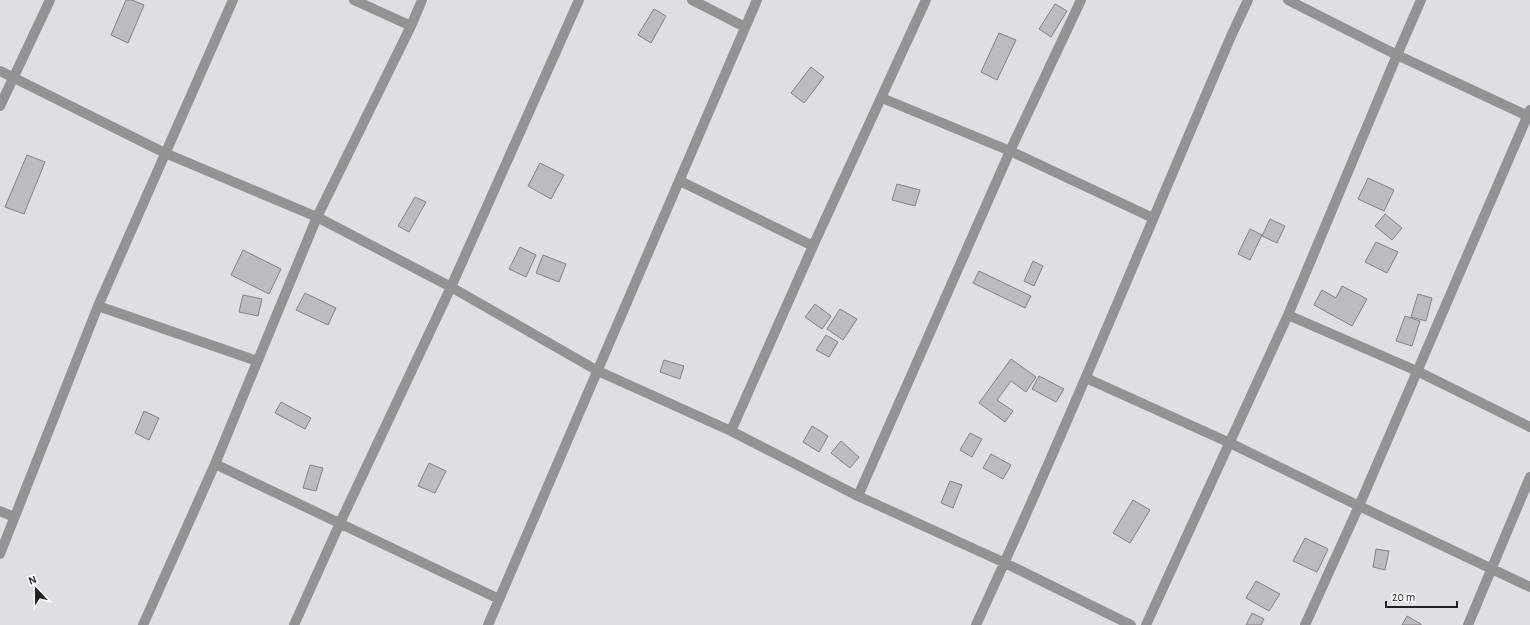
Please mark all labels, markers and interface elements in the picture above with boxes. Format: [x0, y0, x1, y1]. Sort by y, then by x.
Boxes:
north arrow [16, 569, 56, 609]
text: N [27, 574, 38, 587]
scale bar [1386, 583, 1457, 609]
text: 20 m [1392, 591, 1415, 603]

